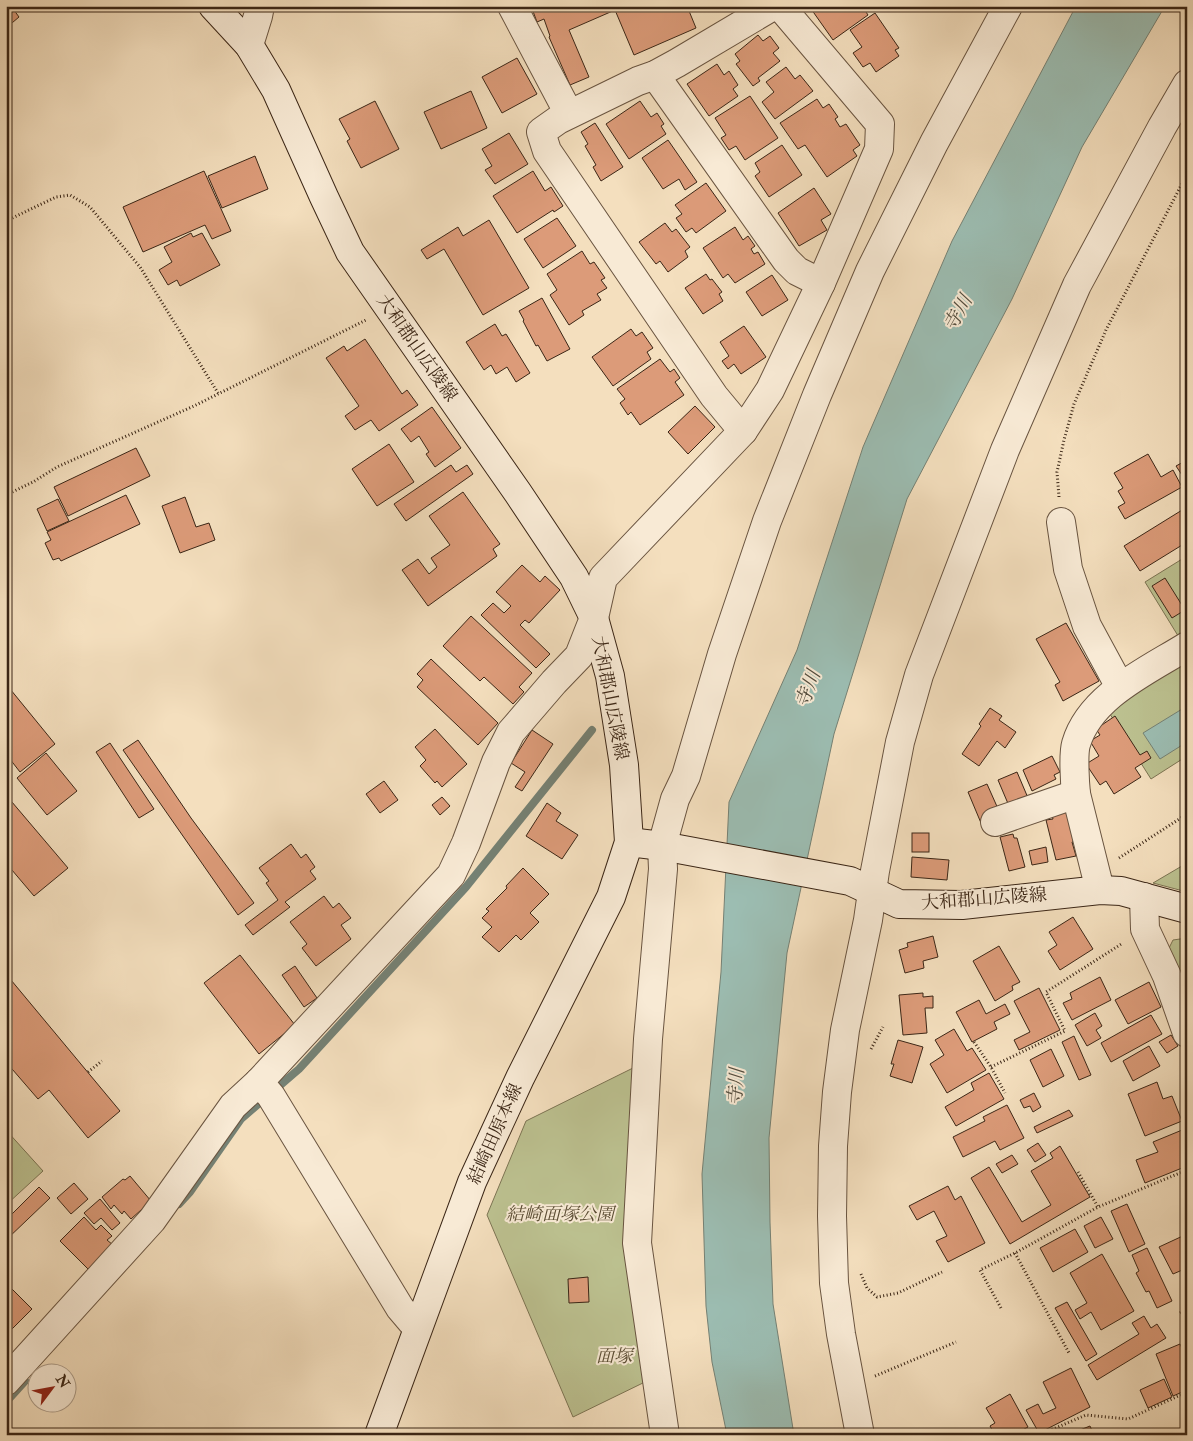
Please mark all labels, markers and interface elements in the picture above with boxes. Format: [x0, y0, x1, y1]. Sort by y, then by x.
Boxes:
water label: 寺川 [938, 289, 979, 335]
street label: 大和郡山広陵線 [371, 290, 463, 406]
street label: 大和郡山広陵線 [587, 634, 633, 762]
water label: 寺川 [790, 665, 826, 711]
street label: 大和郡山広陵線 [920, 883, 1048, 915]
water label: 寺川 [723, 1065, 749, 1107]
street label: 結崎田原本線 [463, 1080, 527, 1188]
park label: 結崎面塚公園 [506, 1203, 617, 1226]
park label: 面塚 [596, 1345, 635, 1368]
north arrow [28, 1364, 78, 1414]
text: N [52, 1371, 73, 1392]

